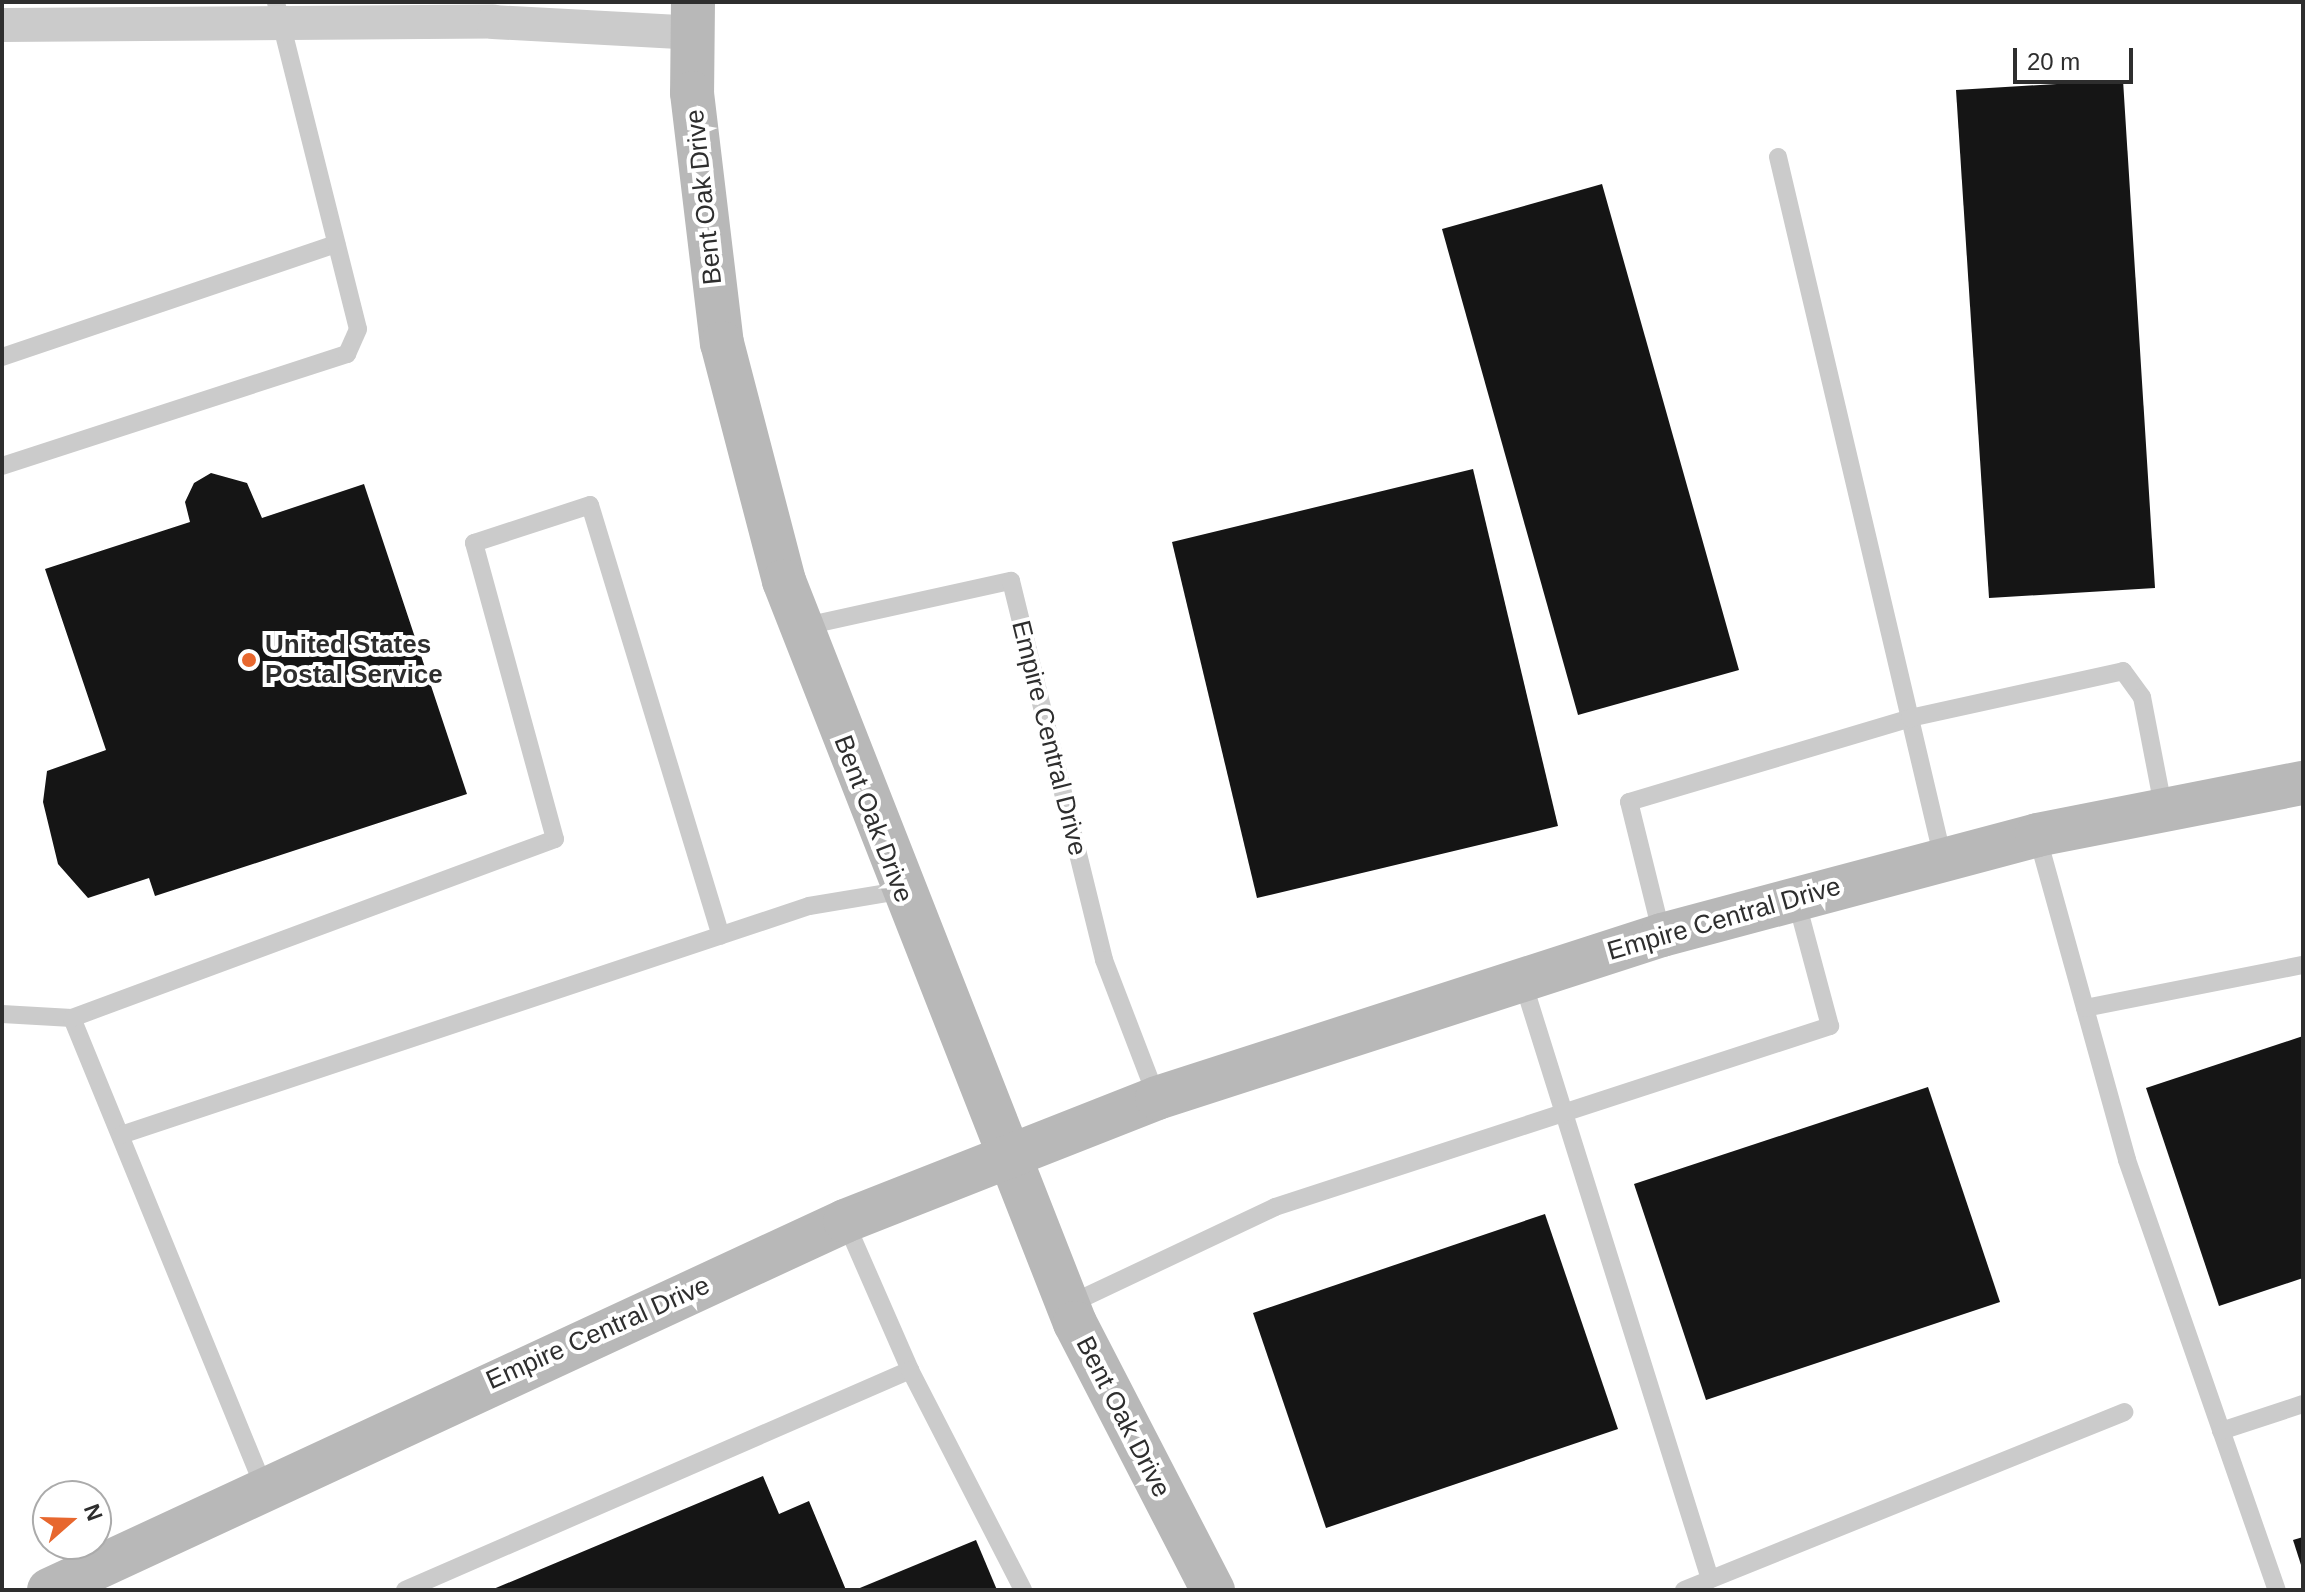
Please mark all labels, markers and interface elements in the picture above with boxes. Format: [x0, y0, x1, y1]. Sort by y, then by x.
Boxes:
scale bar [2017, 32, 2137, 82]
text: 20 m [2027, 48, 2080, 75]
street label: Bent Oak Drive [679, 108, 729, 286]
street label: Empire Central Drive [1005, 617, 1093, 859]
place label: United States Postal Service [265, 629, 443, 690]
marker: United States Postal Service [240, 651, 258, 669]
street label: Bent Oak Drive [827, 731, 919, 907]
street label: Empire Central Drive [1604, 871, 1844, 967]
street label: Empire Central Drive [481, 1270, 715, 1396]
street label: Bent Oak Drive [1069, 1331, 1177, 1503]
north arrow [32, 1480, 112, 1560]
text: N [79, 1501, 108, 1524]

